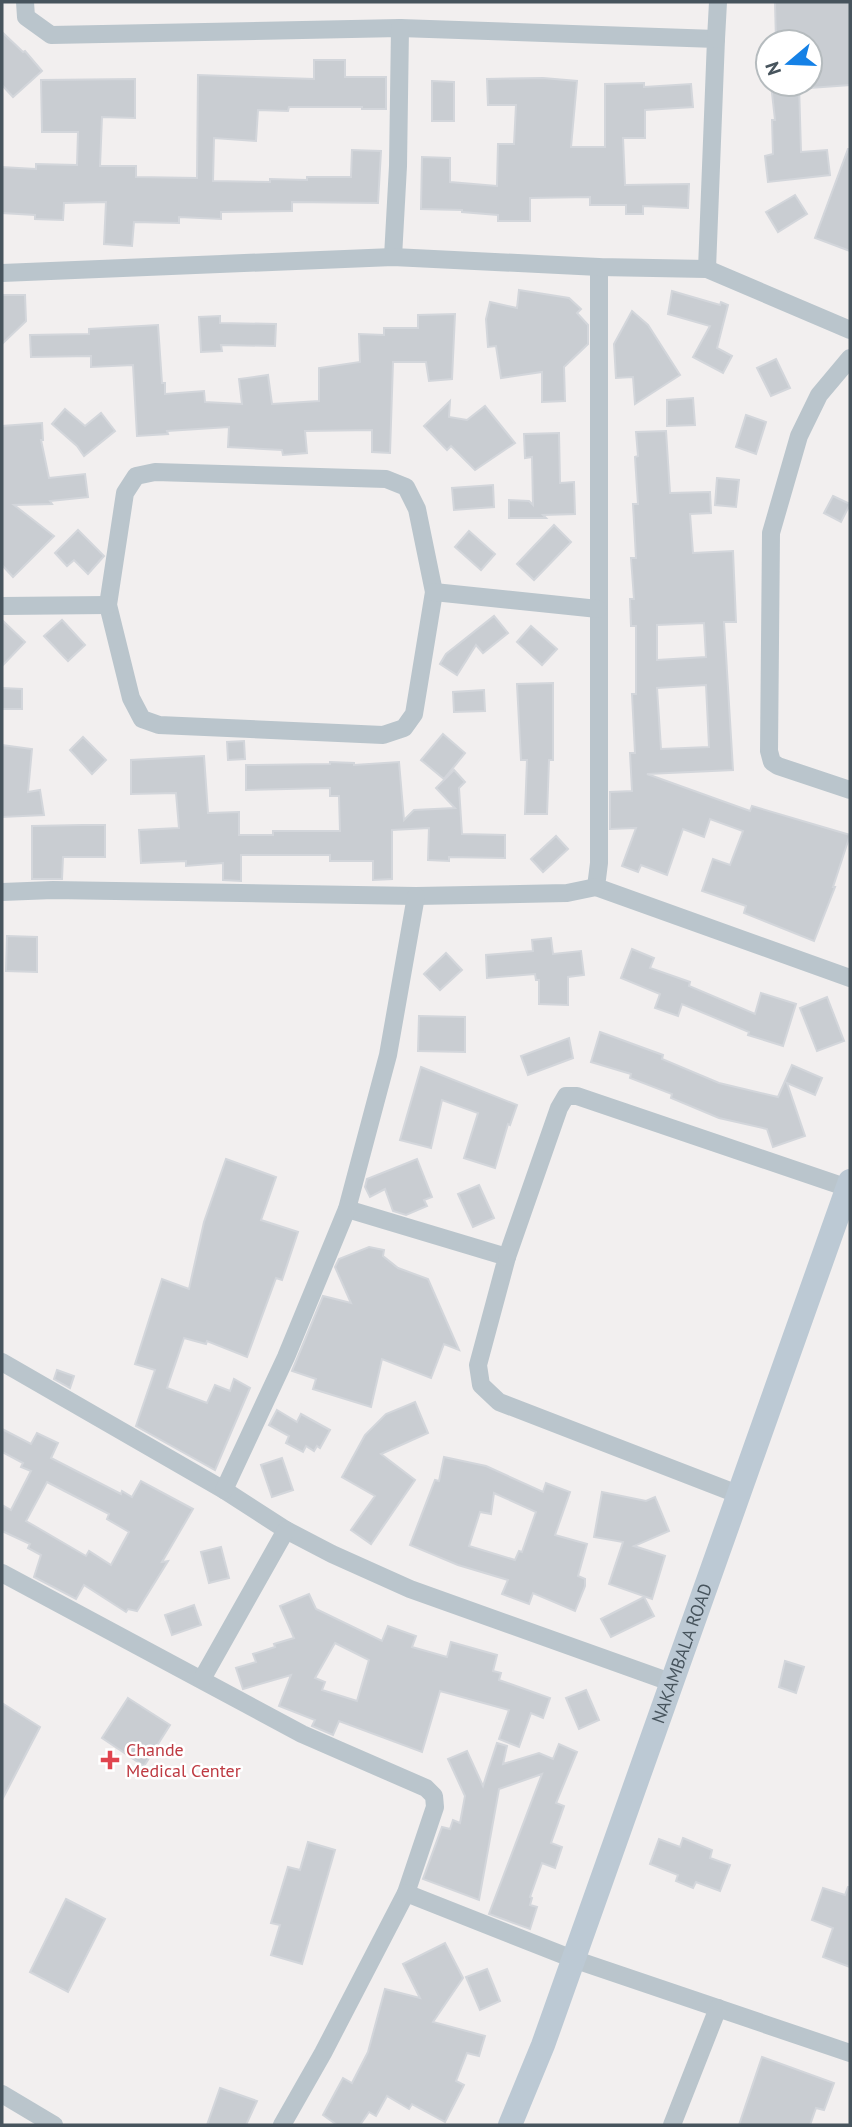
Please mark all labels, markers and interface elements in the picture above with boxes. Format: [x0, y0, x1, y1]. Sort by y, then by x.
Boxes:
north arrow [754, 28, 824, 98]
text: N [760, 59, 786, 78]
street label: NAKAMBALA ROAD [646, 1580, 717, 1726]
place label: Chande Medical Center [126, 1738, 241, 1782]
marker: Chande Medical Center [100, 1750, 120, 1770]

